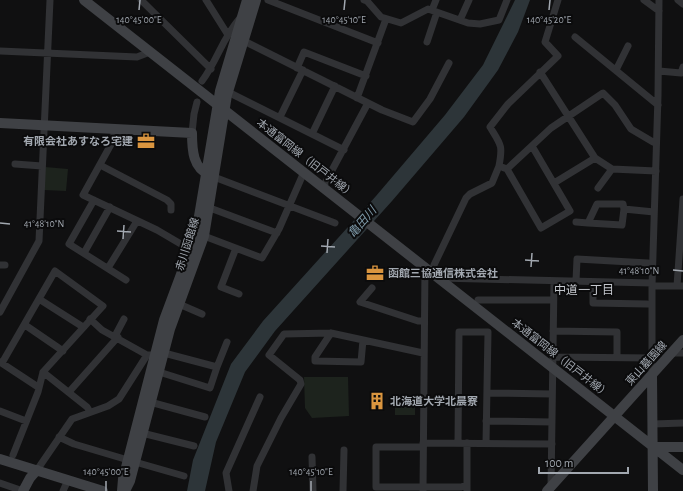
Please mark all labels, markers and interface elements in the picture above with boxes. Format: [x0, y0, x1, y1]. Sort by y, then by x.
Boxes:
text: 140°45'00"E [116, 15, 162, 25]
text: 140°45'10"E [322, 15, 366, 25]
text: 140°45'20"E [527, 15, 571, 25]
street label: 本通富岡線（旧戸井線） [255, 116, 357, 200]
office icon: 有限会社あすなろ宅建 [136, 131, 156, 151]
place label: 有限会社あすなろ宅建 [23, 135, 133, 147]
water label: 亀田川 [345, 202, 380, 240]
street label: 赤川函館線 [173, 216, 201, 272]
text: 41°48'10"N [24, 219, 64, 229]
office icon: 函館三協通信株式会社 [365, 263, 385, 283]
text: 41°48'10"N [619, 266, 659, 276]
place label: 函館三協通信株式会社 [388, 267, 498, 279]
district label: 中道一丁目 [554, 283, 614, 296]
street label: 本通富岡線（旧戸井線） [510, 316, 612, 400]
street label: 東山墓園線 [623, 339, 669, 387]
building icon: 北海道大学北晨寮 [367, 391, 387, 411]
place label: 北海道大学北晨寮 [390, 395, 478, 407]
scale bar [539, 449, 628, 475]
text: 100 m [545, 457, 573, 469]
text: 140°45'00"E [83, 467, 129, 477]
text: 140°45'10"E [289, 467, 333, 477]

